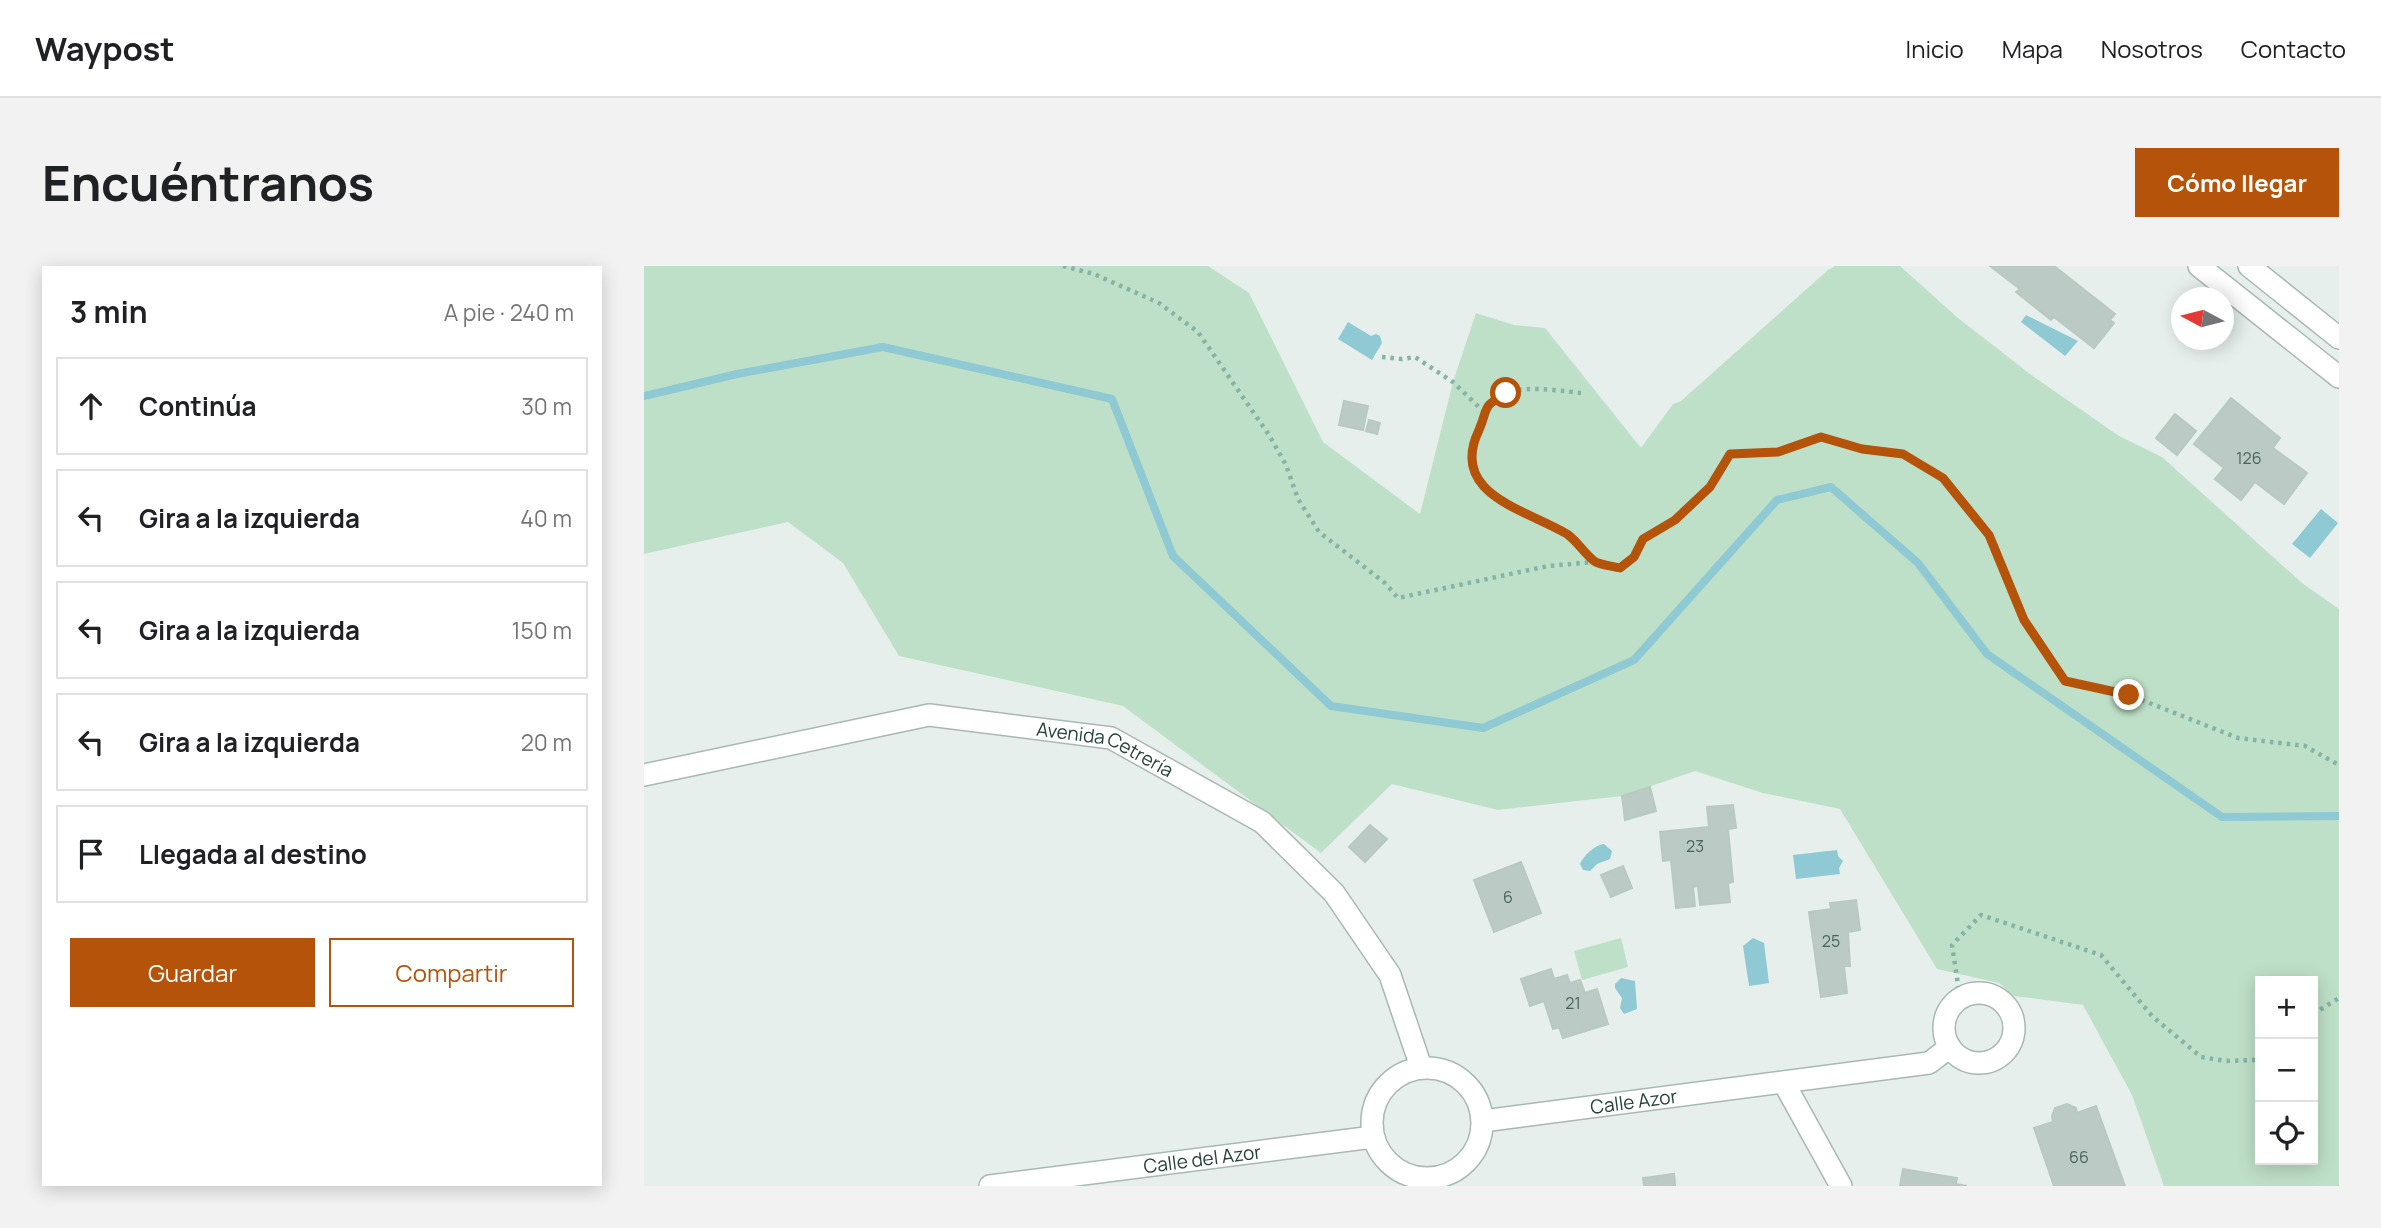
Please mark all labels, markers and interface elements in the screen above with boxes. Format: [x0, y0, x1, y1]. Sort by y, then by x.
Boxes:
text: Waypost [35, 26, 175, 71]
text: Inicio [1906, 32, 1964, 65]
text: Mapa [2002, 32, 2063, 65]
text: Nosotros [2101, 32, 2203, 65]
text: Contacto [2241, 32, 2346, 65]
button: Cómo llegar [2135, 148, 2339, 217]
text: Encuéntranos [42, 149, 374, 216]
north arrow [2171, 287, 2234, 350]
text: 3 min [70, 291, 148, 332]
text: A pie · 240 m [444, 296, 574, 328]
route start [1490, 377, 1521, 408]
icon: ahead [72, 387, 110, 425]
text: Continúa [139, 388, 257, 424]
text: 30 m [521, 390, 572, 422]
house number: 126 [2236, 447, 2262, 469]
icon: left [72, 499, 110, 537]
text: Gira a la izquierda [139, 500, 360, 536]
text: 40 m [520, 502, 572, 534]
icon: left [72, 611, 110, 649]
text: Gira a la izquierda [139, 612, 360, 648]
text: 150 m [512, 614, 572, 646]
route end [2113, 679, 2144, 710]
street label: Avenida Cetrería [1035, 716, 1178, 783]
icon: left [72, 723, 110, 761]
text: Gira a la izquierda [139, 724, 360, 760]
text: 20 m [521, 726, 572, 758]
icon: arrive [72, 835, 110, 873]
house number: 23 [1686, 835, 1704, 857]
text: Llegada al destino [139, 836, 367, 872]
house number: 6 [1503, 886, 1513, 908]
house number: 25 [1822, 930, 1840, 952]
button: Guardar [70, 938, 315, 1007]
button: Compartir [329, 938, 574, 1007]
map controls [2255, 976, 2318, 1165]
button: + [2255, 976, 2318, 1039]
house number: 21 [1565, 992, 1581, 1014]
button: − [2255, 1039, 2318, 1102]
street label: Calle Azor [1589, 1083, 1679, 1120]
button: locate [2255, 1102, 2318, 1165]
street label: Calle del Azor [1142, 1138, 1263, 1179]
house number: 66 [2069, 1146, 2089, 1168]

